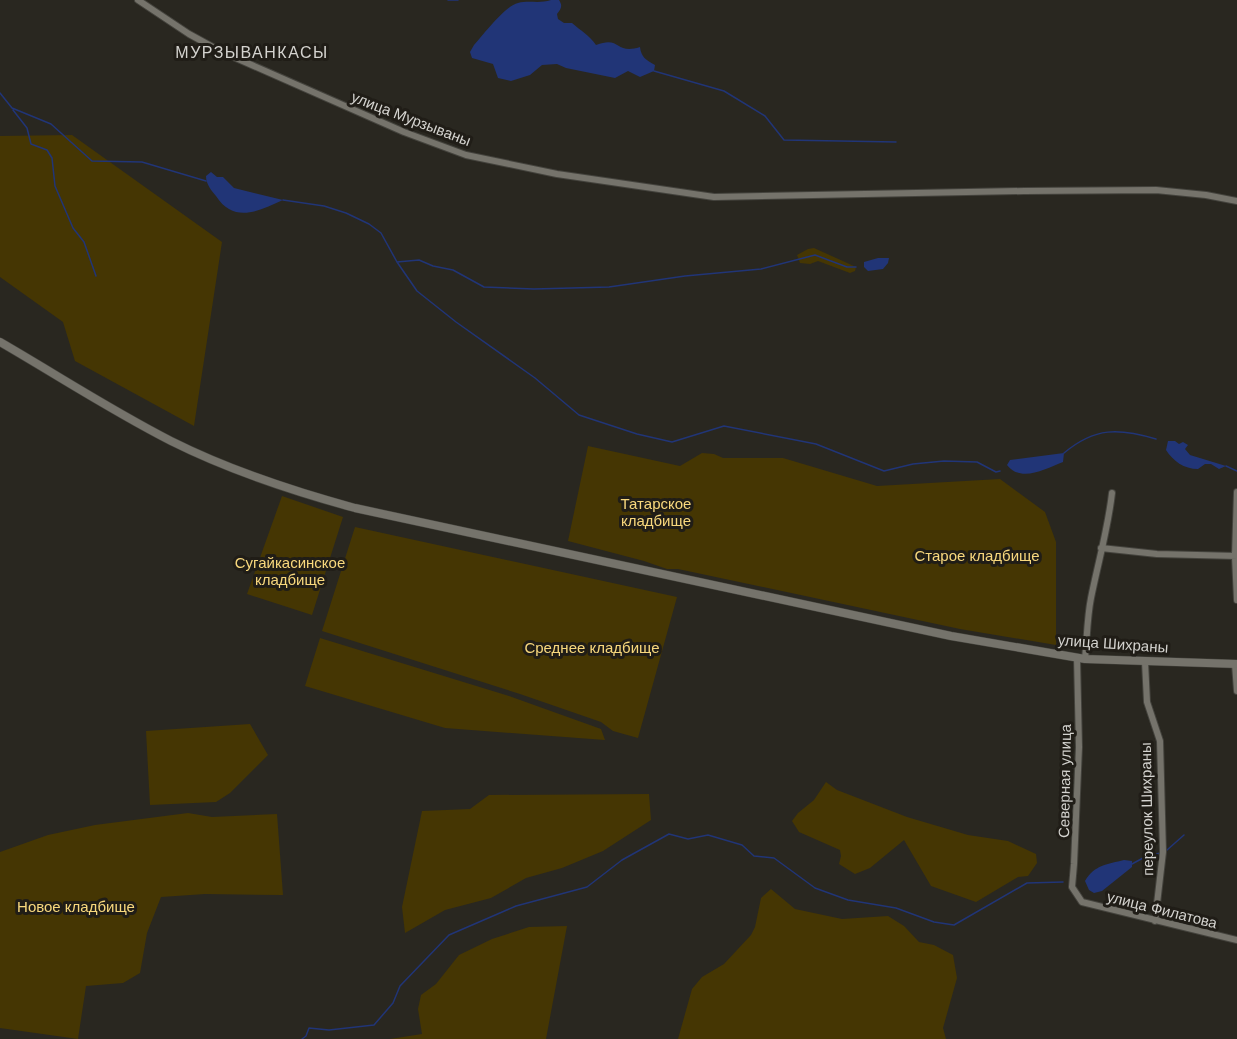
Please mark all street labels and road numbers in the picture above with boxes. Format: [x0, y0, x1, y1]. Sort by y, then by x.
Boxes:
street label: улица Мурзываны [349, 88, 473, 149]
street label: улица Шихраны [1057, 631, 1169, 656]
street label: Северная улица [1055, 723, 1074, 838]
street label: переулок Шихраны [1137, 742, 1156, 876]
street label: улица Филатова [1105, 888, 1220, 932]

